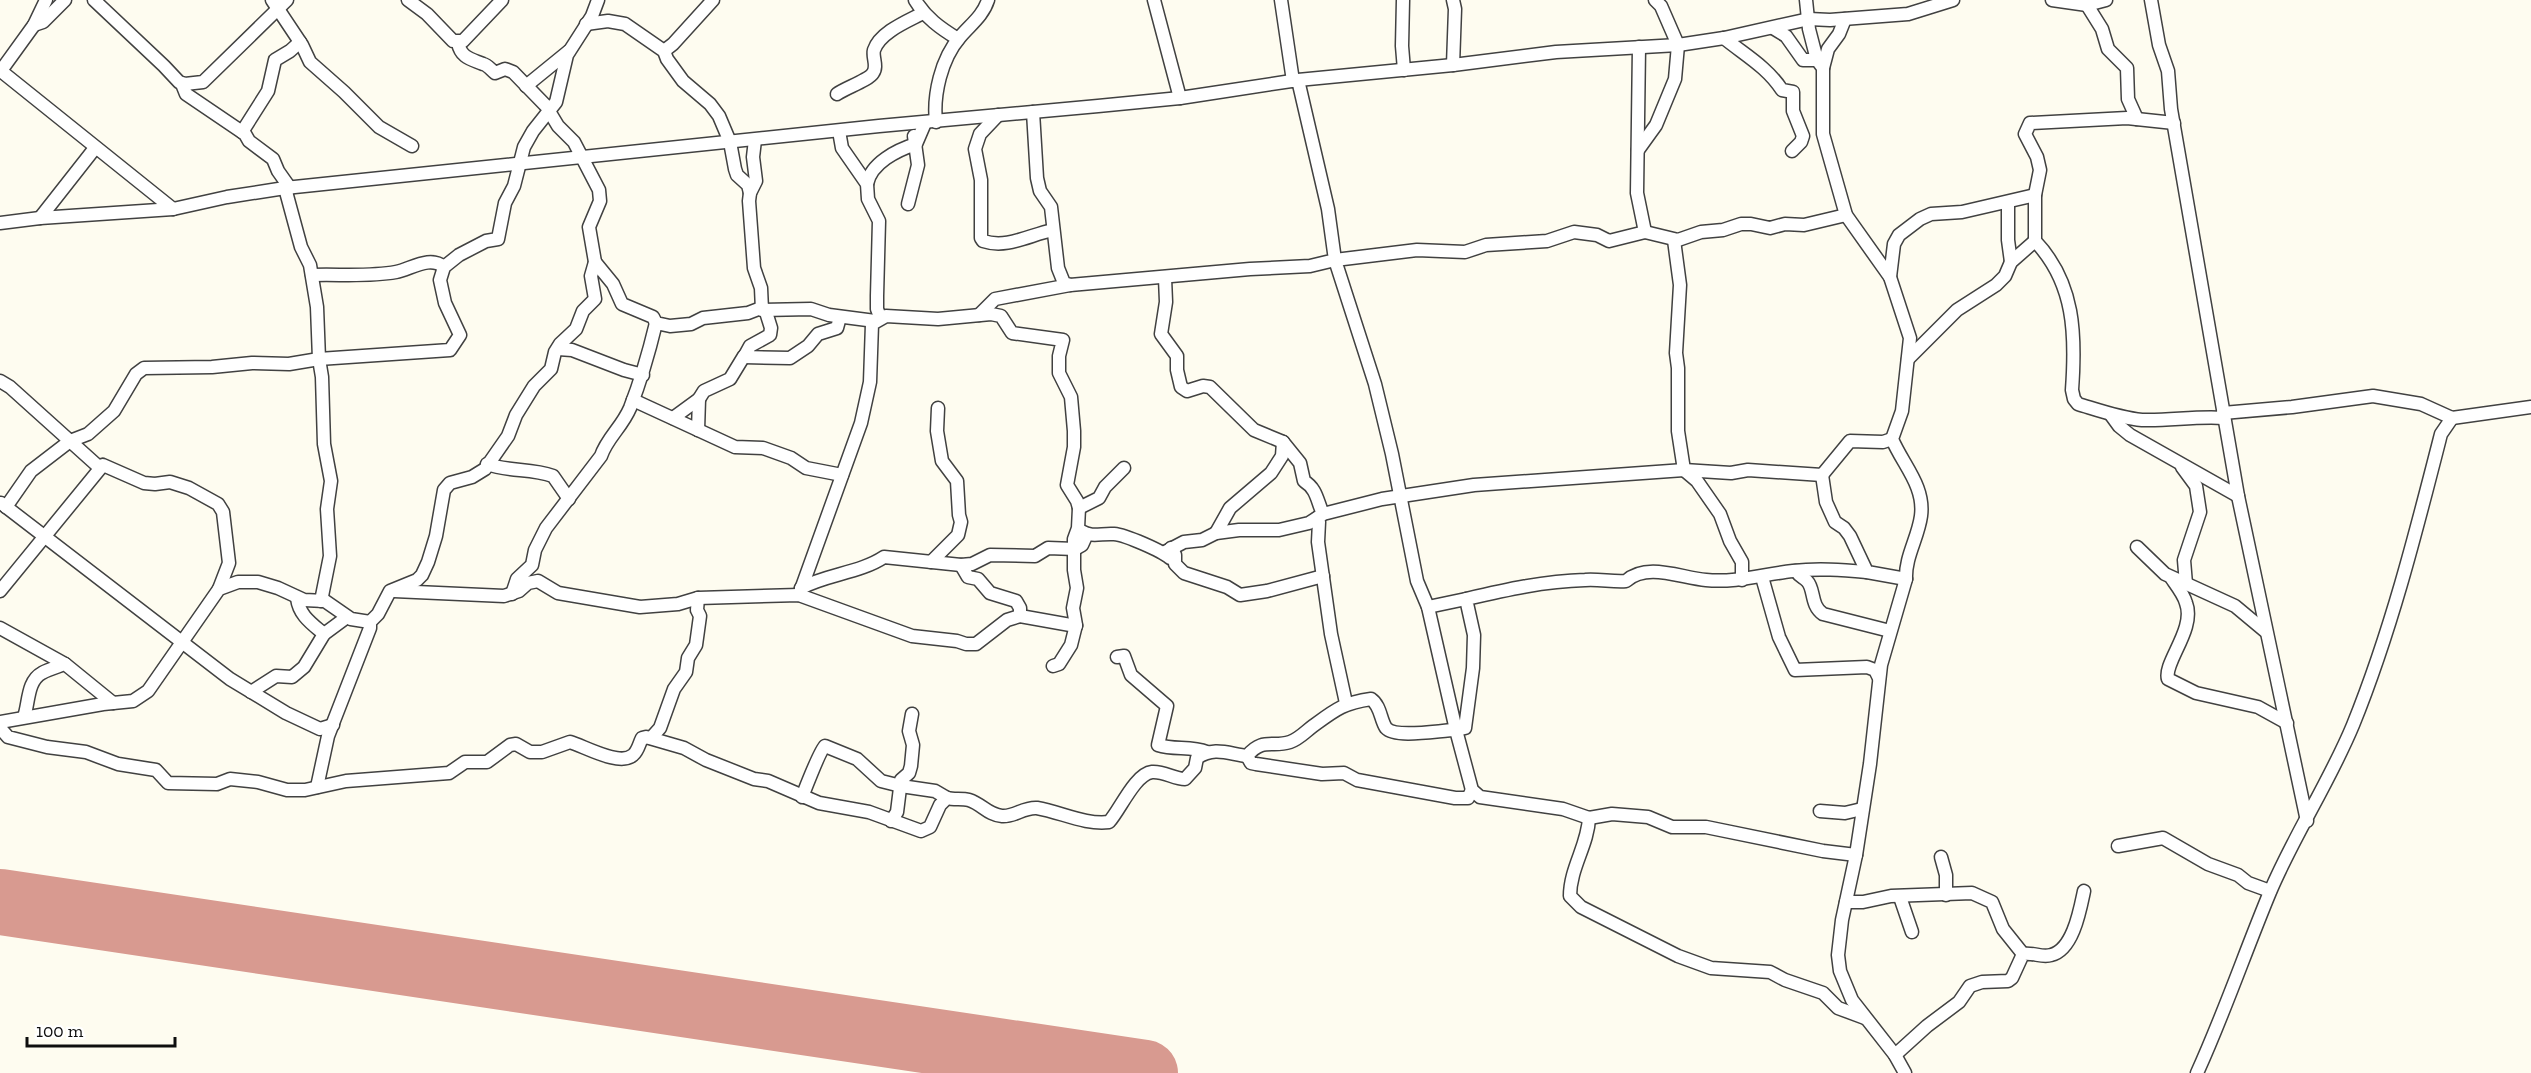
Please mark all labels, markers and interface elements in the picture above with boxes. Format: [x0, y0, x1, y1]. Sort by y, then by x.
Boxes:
scale bar [27, 1010, 176, 1048]
text: 100 m [36, 1020, 84, 1042]

